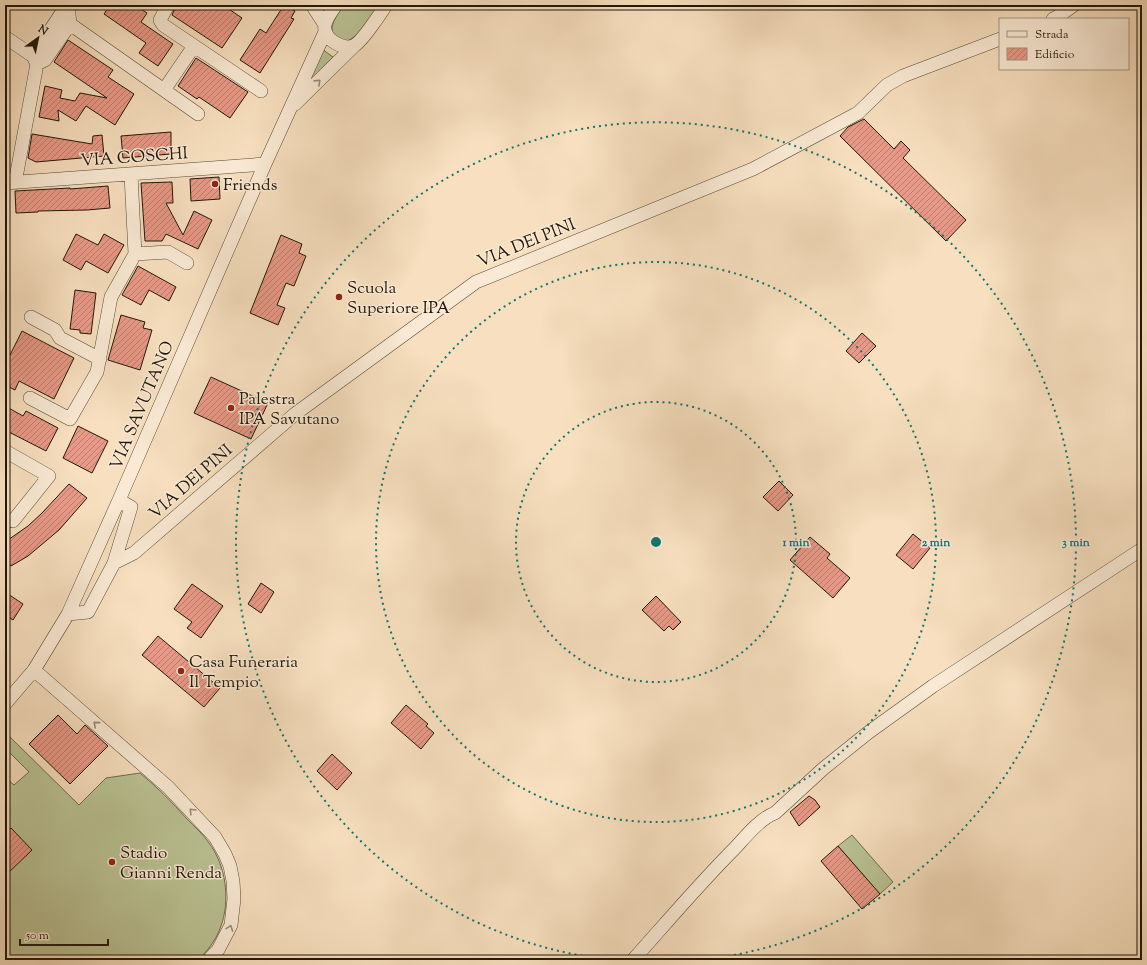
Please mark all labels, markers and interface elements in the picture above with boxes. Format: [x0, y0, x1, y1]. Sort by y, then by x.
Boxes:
north arrow [18, 18, 58, 58]
legend [999, 18, 1129, 70]
text: N [34, 21, 51, 40]
text: Strada [1035, 26, 1069, 44]
text: Edificio [1035, 46, 1075, 64]
one-way arrow [313, 79, 321, 87]
street label: VIA COSCHI [80, 142, 189, 174]
place label: Friends [223, 174, 278, 198]
marker: Friends [210, 179, 220, 189]
street label: VIA DEI PINI [474, 213, 580, 274]
place label: Scuola Superiore IPA [347, 277, 450, 321]
marker: Scuola Superiore IPA [334, 292, 344, 302]
street label: VIA SAVUTANO [105, 338, 181, 474]
place label: Palestra IPA Savutano [239, 388, 339, 432]
marker: Palestra IPA Savutano [226, 403, 236, 413]
street label: VIA DEI PINI [144, 439, 239, 526]
text: 1 min [781, 534, 810, 552]
text: 2 min [922, 534, 951, 552]
text: 3 min [1062, 534, 1091, 552]
centre of rings [649, 535, 663, 549]
place label: Casa Funeraria Il Tempio [189, 651, 298, 695]
marker: Casa Funeraria Il Tempio [176, 666, 186, 676]
one-way arrow [93, 721, 101, 728]
one-way arrow [189, 808, 197, 816]
place label: Stadio Gianni Renda [120, 842, 222, 886]
marker: Stadio Gianni Renda [107, 857, 117, 867]
scale bar [20, 921, 108, 947]
one-way arrow [225, 924, 233, 931]
text: 50 m [25, 927, 49, 945]

